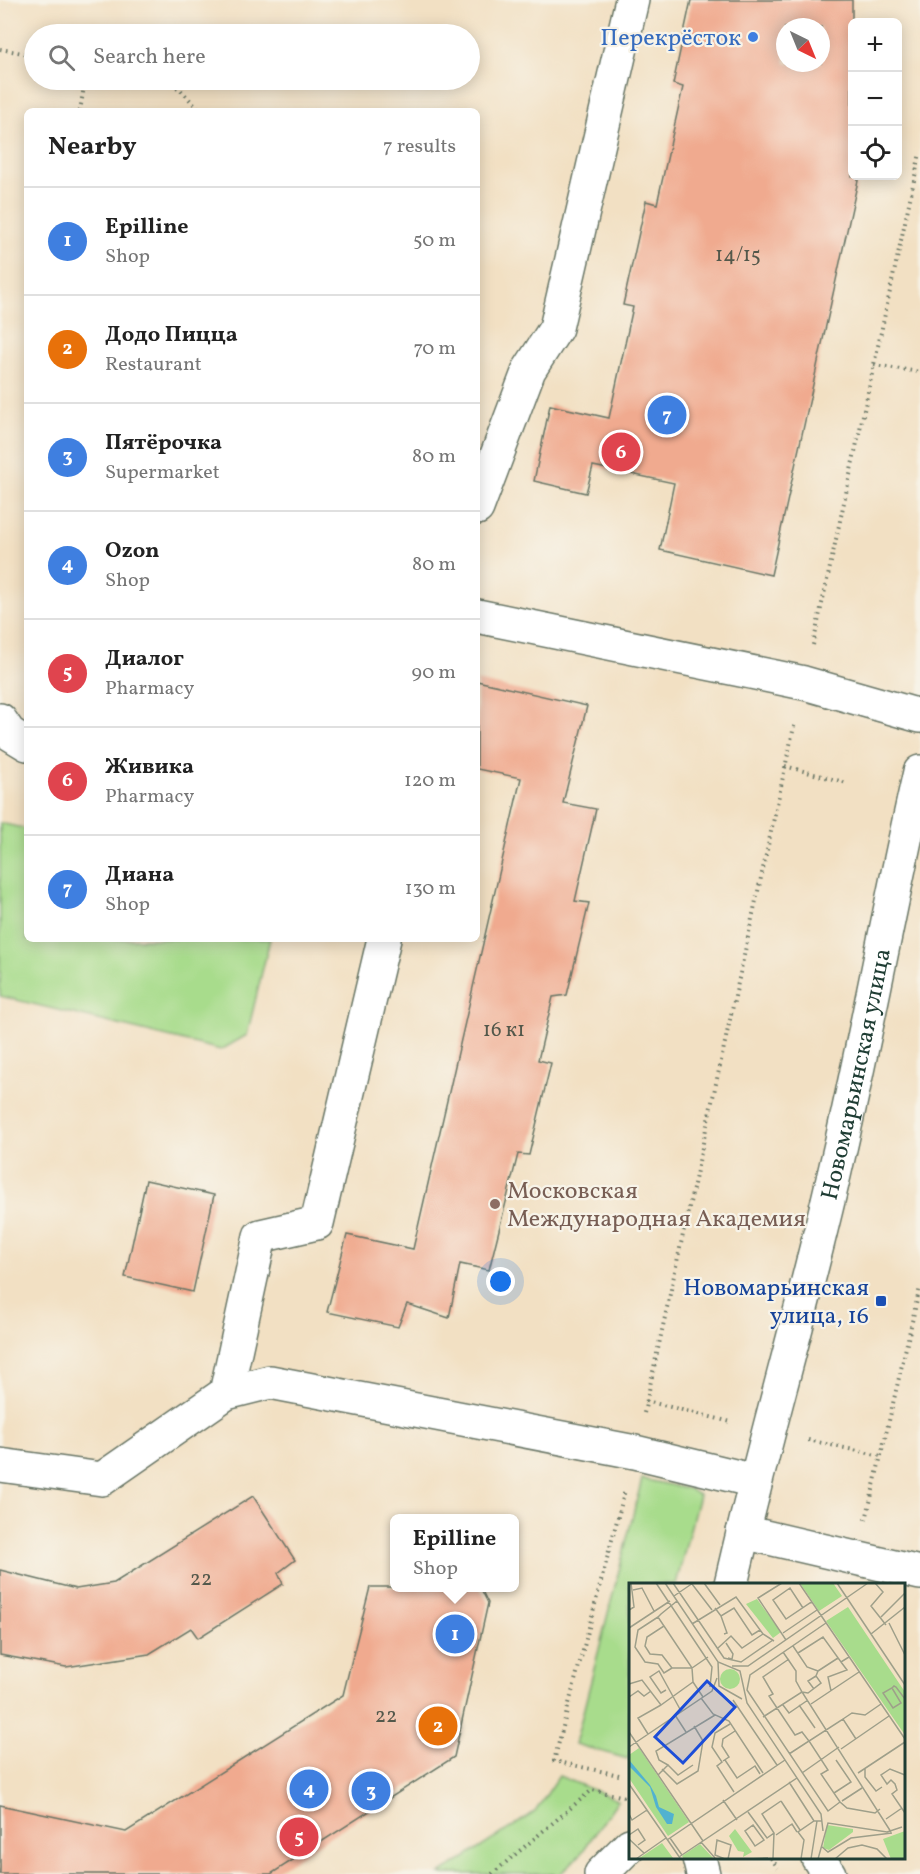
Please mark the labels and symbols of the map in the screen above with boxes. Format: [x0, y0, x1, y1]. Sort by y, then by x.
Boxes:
north arrow [776, 18, 830, 72]
place label: Перекрёсток [600, 22, 741, 56]
marker: Перекрёсток [746, 30, 760, 44]
house number: 14/15 [715, 241, 761, 270]
pin: 7 [648, 392, 686, 438]
pin: 6 [602, 430, 640, 474]
street label: Новомарьинская улица [814, 946, 901, 1204]
house number: 16 к1 [483, 1016, 525, 1045]
place label: Московская Международная Академия [507, 1175, 806, 1237]
marker: Московская Международная Академия [488, 1197, 502, 1211]
your location [486, 1267, 515, 1296]
place label: Новомарьинская улица, 16 [683, 1272, 869, 1334]
marker: Новомарьинская улица, 16 [874, 1294, 888, 1308]
house number: 22 [190, 1565, 212, 1594]
inset map [629, 1583, 905, 1859]
pin: 1 [436, 1612, 474, 1656]
house number: 22 [375, 1702, 397, 1731]
pin: 2 [418, 1704, 458, 1748]
pin: 4 [290, 1766, 328, 1812]
pin: 3 [352, 1768, 391, 1814]
pin: 5 [280, 1814, 318, 1860]

